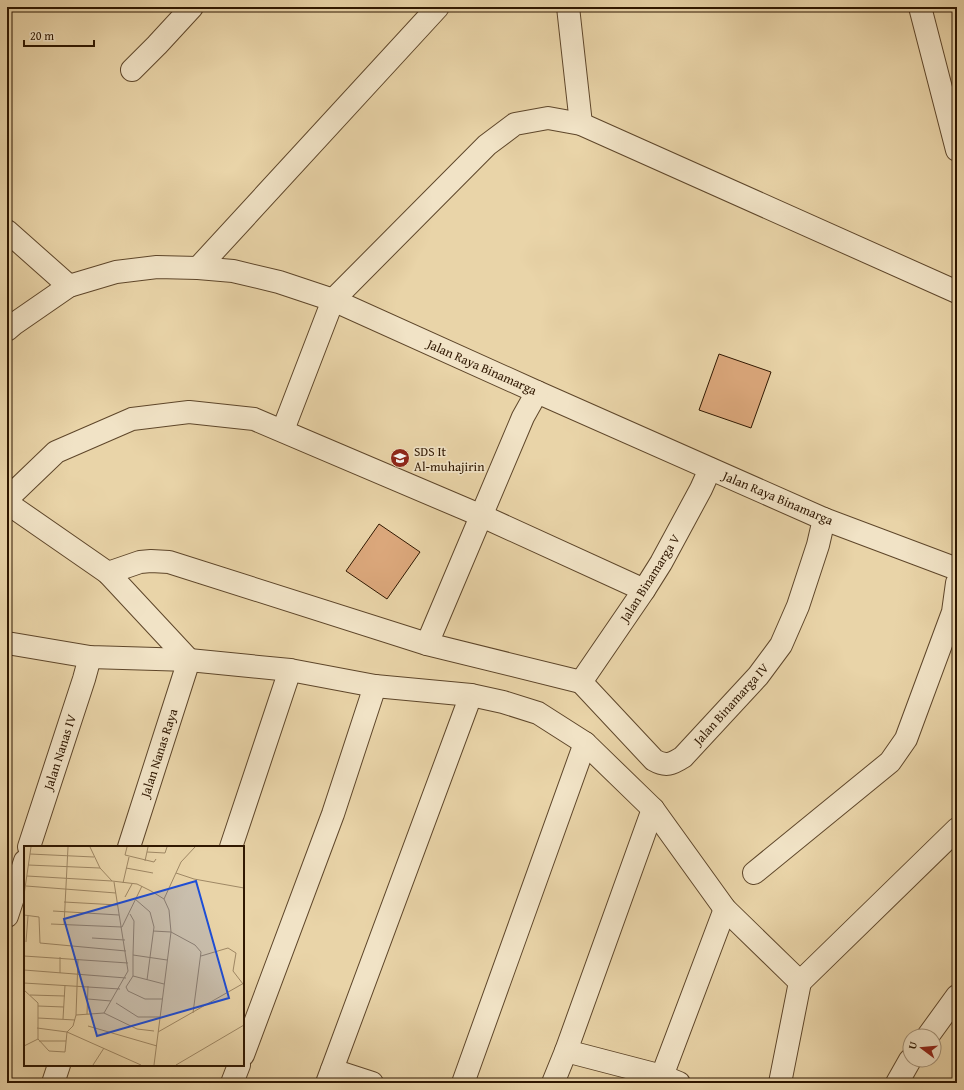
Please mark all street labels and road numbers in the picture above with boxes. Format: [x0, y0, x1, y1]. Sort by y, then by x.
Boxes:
street label: Jalan Raya Binamarga [422, 333, 541, 400]
street label: Jalan Raya Binamarga [718, 465, 837, 530]
street label: Jalan Binamarga V [614, 530, 685, 627]
street label: Jalan Binamarga IV [688, 658, 773, 751]
street label: Jalan Nanas Raya [135, 705, 183, 802]
street label: Jalan Nanas IV [38, 711, 81, 794]

